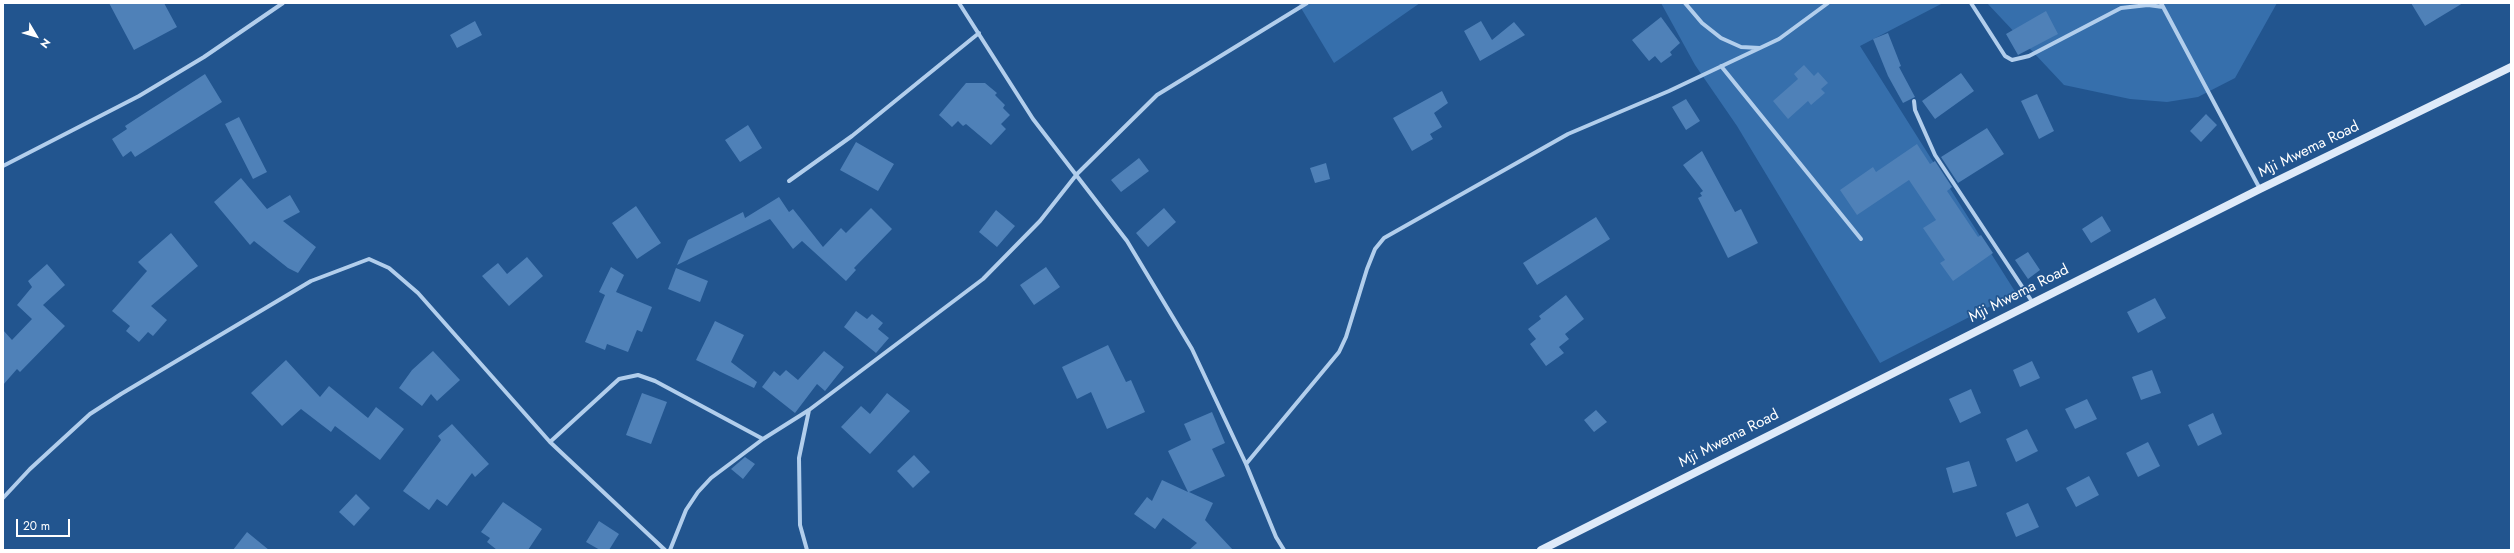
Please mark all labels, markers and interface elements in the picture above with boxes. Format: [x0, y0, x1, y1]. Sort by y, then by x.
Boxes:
north arrow [16, 16, 56, 56]
text: N [36, 35, 54, 52]
street label: Mji Mwema Road [2256, 118, 2362, 182]
street label: Mji Mwema Road [1966, 261, 2072, 327]
street label: Mji Mwema Road [1676, 406, 1782, 472]
scale bar [18, 511, 72, 537]
text: 20 m [23, 517, 50, 535]

